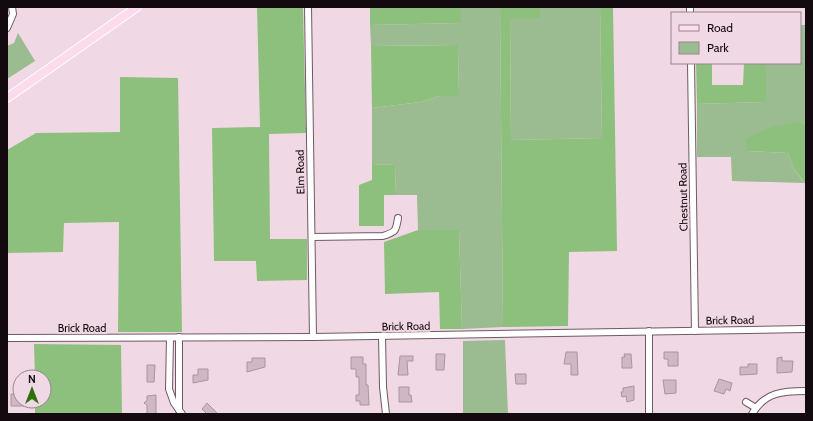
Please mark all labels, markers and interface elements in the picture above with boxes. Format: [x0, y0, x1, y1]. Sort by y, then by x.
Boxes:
legend [671, 12, 801, 64]
text: Road [707, 20, 733, 35]
text: Park [707, 40, 729, 55]
street label: Elm Road [293, 150, 307, 194]
street label: Chestnut Road [675, 163, 691, 231]
street label: Brick Road [706, 313, 754, 327]
street label: Brick Road [382, 319, 430, 333]
street label: Brick Road [58, 321, 106, 335]
north arrow [12, 369, 52, 409]
text: N [28, 372, 36, 386]

